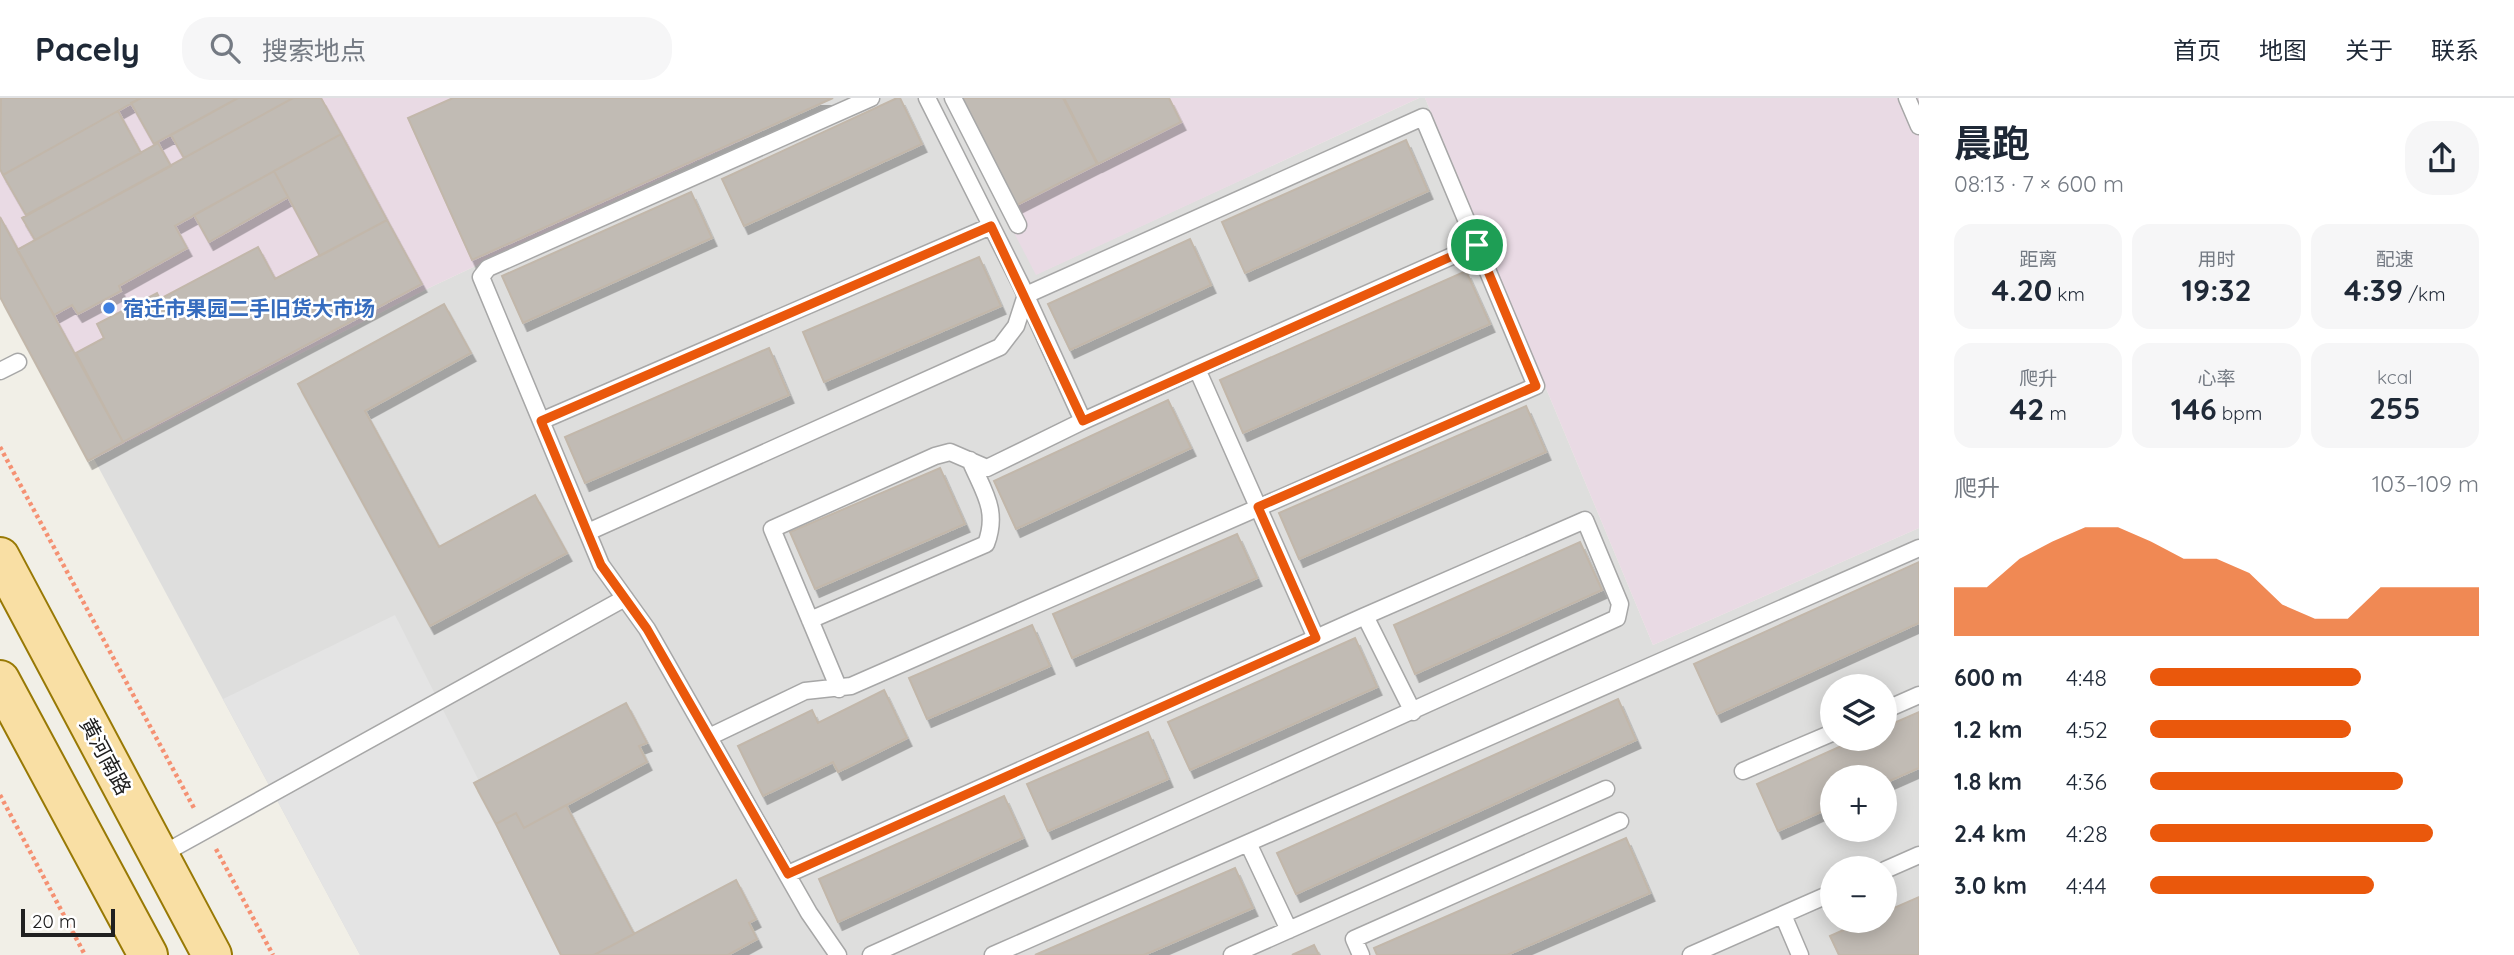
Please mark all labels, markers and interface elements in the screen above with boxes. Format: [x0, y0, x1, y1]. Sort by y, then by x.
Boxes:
search box [182, 17, 672, 80]
text: Pacely [35, 28, 140, 69]
icon: search [206, 29, 244, 67]
text: 搜索地点 [262, 34, 366, 67]
text: 首页 [2173, 35, 2221, 65]
text: 地图 [2259, 35, 2307, 65]
text: 关于 [2345, 35, 2393, 65]
text: 联系 [2431, 35, 2479, 65]
text: 晨跑 [1954, 119, 2030, 167]
button: share [2405, 121, 2479, 195]
text: 08:13 · 7 × 600 m [1954, 169, 2124, 198]
pin [1447, 215, 1507, 275]
icon: arrive [1458, 226, 1496, 264]
text: 距离 [2019, 247, 2057, 271]
text: 用时 [2197, 247, 2236, 271]
text: 配速 [2376, 247, 2414, 271]
text: 4.20 [1992, 271, 2052, 309]
text: 19:32 [2181, 271, 2252, 309]
text: 4:39 [2344, 271, 2403, 309]
text: km [2052, 282, 2085, 306]
text: /km [2403, 282, 2446, 306]
place label: 宿迁市果园二手旧货大市场 [123, 295, 375, 321]
marker: 宿迁市果园二手旧货大市场 [101, 300, 117, 316]
text: kcal [2377, 365, 2413, 389]
text: 爬升 [2019, 366, 2057, 390]
text: 心率 [2197, 366, 2236, 390]
text: 255 [2369, 389, 2421, 427]
text: 42 [2010, 390, 2044, 428]
text: 146 [2171, 390, 2217, 428]
text: m [2044, 401, 2067, 425]
text: bpm [2217, 401, 2262, 425]
text: 103–109 m [2372, 469, 2479, 498]
text: 爬升 [1954, 473, 2000, 502]
text: 600 m [1954, 663, 2023, 692]
text: 4:48 [2066, 663, 2107, 692]
map controls [1820, 674, 1897, 933]
button: layers [1820, 674, 1897, 751]
street label: 黄河南路 [75, 713, 137, 799]
text: 1.2 km [1954, 715, 2023, 744]
text: 4:52 [2066, 715, 2108, 744]
button: + [1820, 765, 1897, 842]
text: 1.8 km [1954, 767, 2022, 796]
text: 4:36 [2066, 767, 2107, 796]
text: 2.4 km [1954, 819, 2026, 848]
text: 4:28 [2066, 819, 2108, 848]
button: − [1820, 856, 1897, 933]
text: 3.0 km [1954, 871, 2027, 900]
text: 4:44 [2066, 871, 2107, 900]
scale bar [21, 906, 116, 938]
text: 20 m [32, 909, 76, 933]

